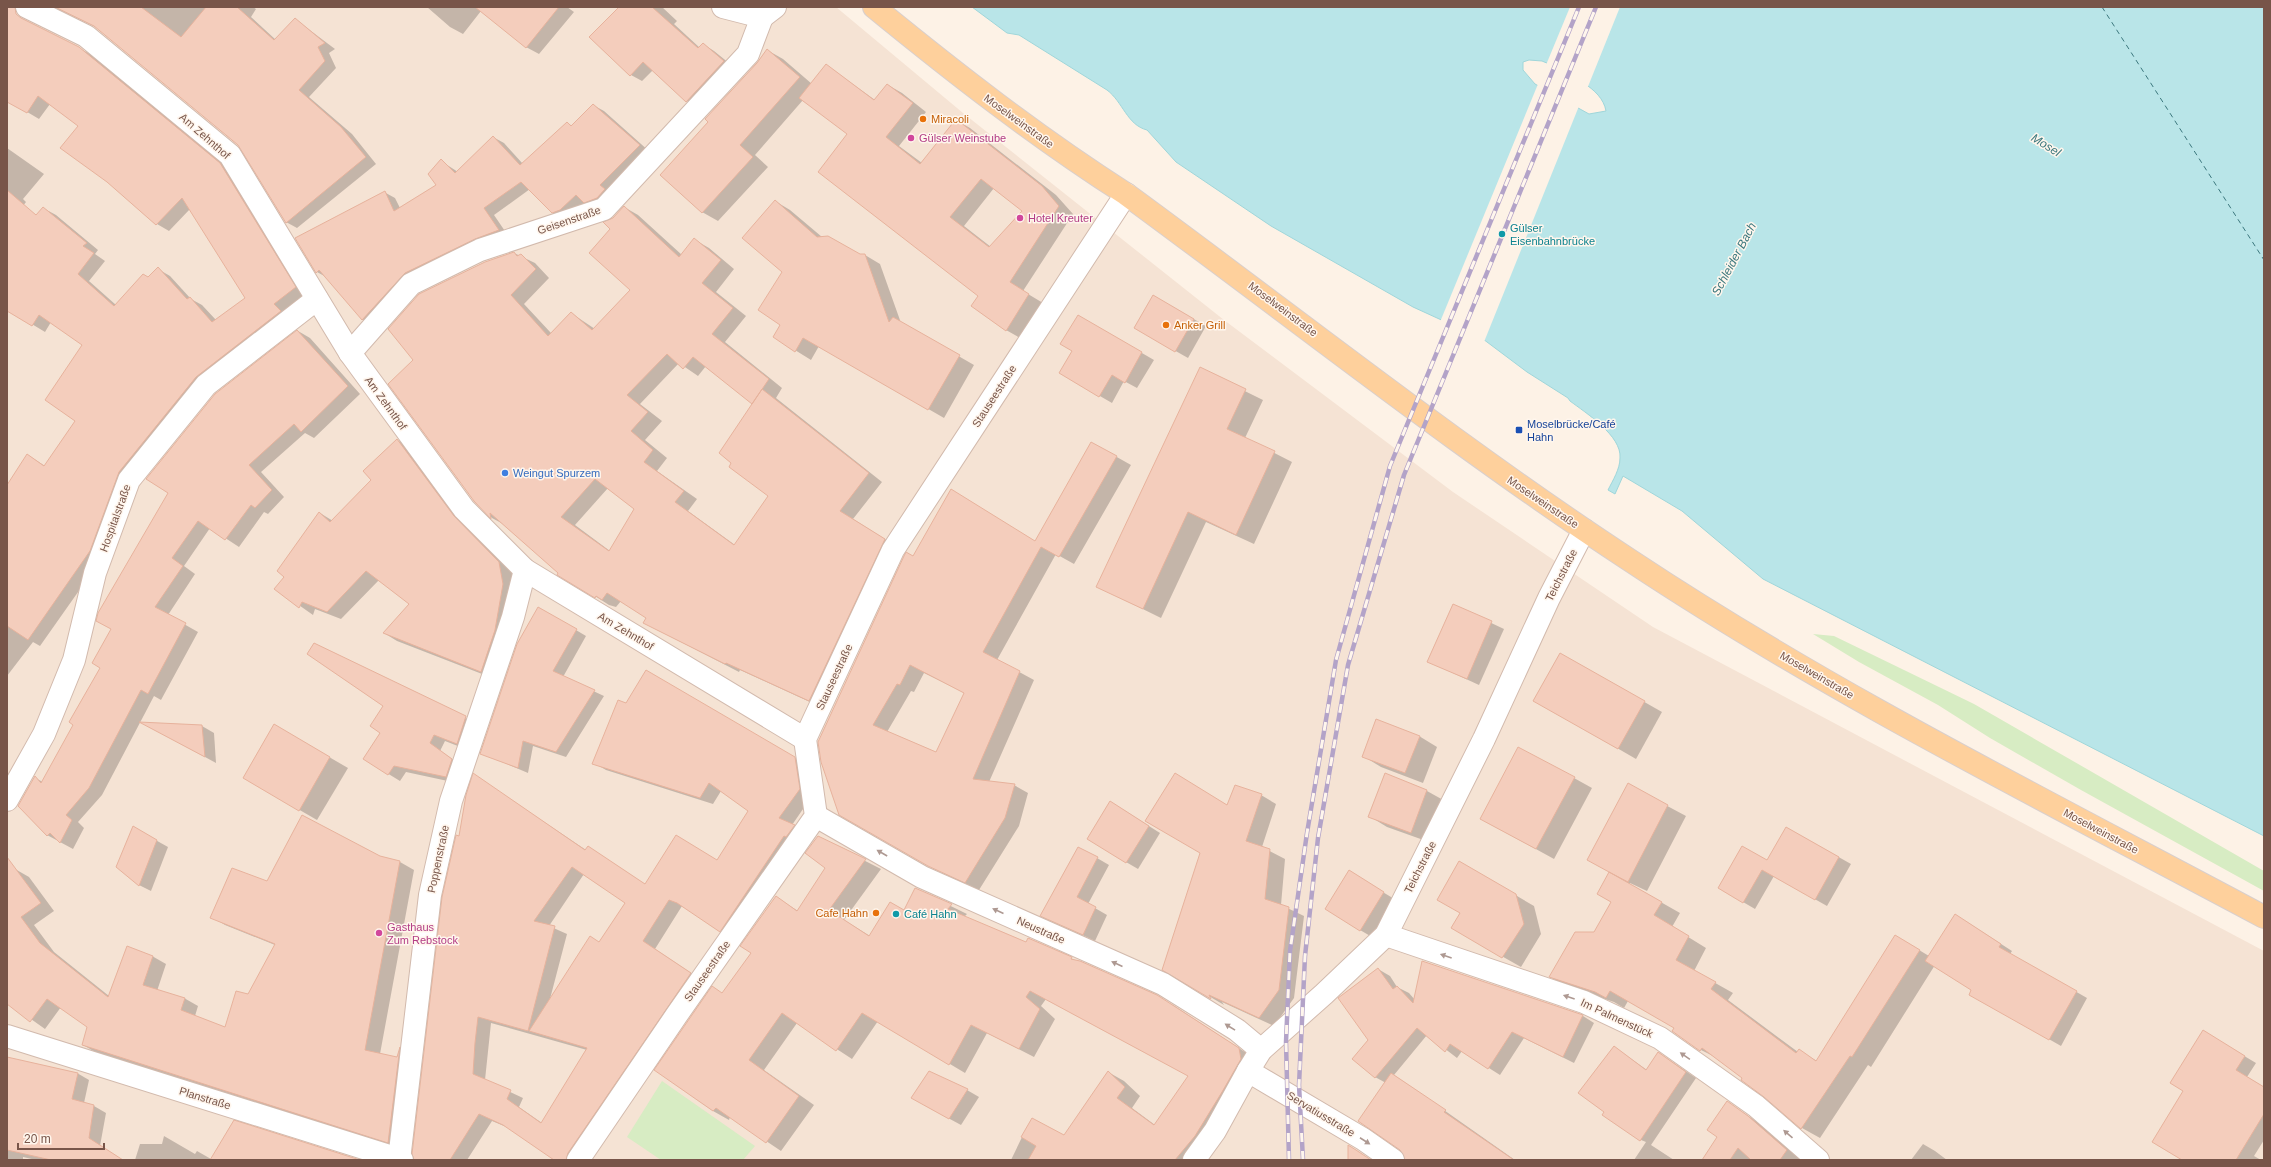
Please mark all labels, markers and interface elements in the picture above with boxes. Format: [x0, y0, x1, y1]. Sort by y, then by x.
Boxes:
street label: Moselweinstraße [982, 92, 1056, 150]
street label: Am Zehnthof [177, 111, 233, 162]
place label: Miracoli [931, 113, 969, 125]
marker: Miracoli [918, 114, 928, 124]
water label: Mosel [2029, 131, 2064, 160]
place label: Gülser Weinstube [919, 132, 1006, 144]
marker: Gülser Weinstube [906, 133, 916, 143]
street label: Geisenstraße [536, 204, 602, 236]
place label: Hotel Kreuter [1028, 212, 1093, 224]
marker: Hotel Kreuter [1015, 213, 1025, 223]
water label: Schleider Bach [1709, 220, 1759, 298]
place label: Gülser Eisenbahnbrücke [1510, 222, 1595, 247]
marker: Gülser Eisenbahnbrücke [1497, 229, 1507, 239]
street label: Moselweinstraße [1246, 279, 1320, 339]
place label: Anker Grill [1174, 319, 1225, 331]
marker: Anker Grill [1161, 320, 1171, 330]
street label: Stauseestraße [969, 363, 1019, 429]
street label: Am Zehnthof [363, 374, 410, 433]
place label: Moselbrücke/Café Hahn [1527, 418, 1616, 443]
marker: Moselbrücke/Café Hahn [1514, 425, 1524, 435]
place label: Weingut Spurzem [513, 467, 600, 479]
marker: Weingut Spurzem [500, 468, 510, 478]
street label: Moselweinstraße [1505, 474, 1581, 530]
street label: Hospitalstraße [97, 483, 133, 553]
street label: Teichstraße [1543, 547, 1579, 603]
street label: Am Zehnthof [596, 610, 657, 653]
street label: Stauseestraße [813, 642, 855, 712]
street label: Moselweinstraße [1778, 649, 1856, 701]
street label: Moselweinstraße [2061, 806, 2141, 856]
street label: Poppenstraße [425, 824, 451, 894]
street label: Teichstraße [1402, 839, 1438, 895]
one-way arrow [876, 850, 887, 857]
place label: Cafe Hahn [815, 907, 868, 919]
one-way arrow [992, 907, 1004, 913]
marker: Cafe Hahn [871, 908, 881, 918]
place label: Café Hahn [904, 908, 957, 920]
marker: Café Hahn [891, 909, 901, 919]
street label: Neustraße [1015, 914, 1067, 946]
place label: Gasthaus Zum Rebstock [387, 921, 458, 946]
marker: Gasthaus Zum Rebstock [374, 928, 384, 938]
street label: Stauseestraße [682, 938, 732, 1004]
one-way arrow [1440, 952, 1452, 958]
one-way arrow [1111, 961, 1122, 967]
one-way arrow [1563, 994, 1575, 1000]
street label: Im Palmenstück [1579, 996, 1655, 1040]
one-way arrow [1224, 1023, 1236, 1030]
one-way arrow [1680, 1052, 1690, 1060]
street label: Planstraße [178, 1084, 232, 1112]
street label: Servatiusstraße [1285, 1089, 1357, 1139]
scale bar [18, 1125, 104, 1151]
one-way arrow [1783, 1130, 1794, 1139]
text: 20 m [24, 1132, 51, 1146]
one-way arrow [1360, 1137, 1370, 1145]

